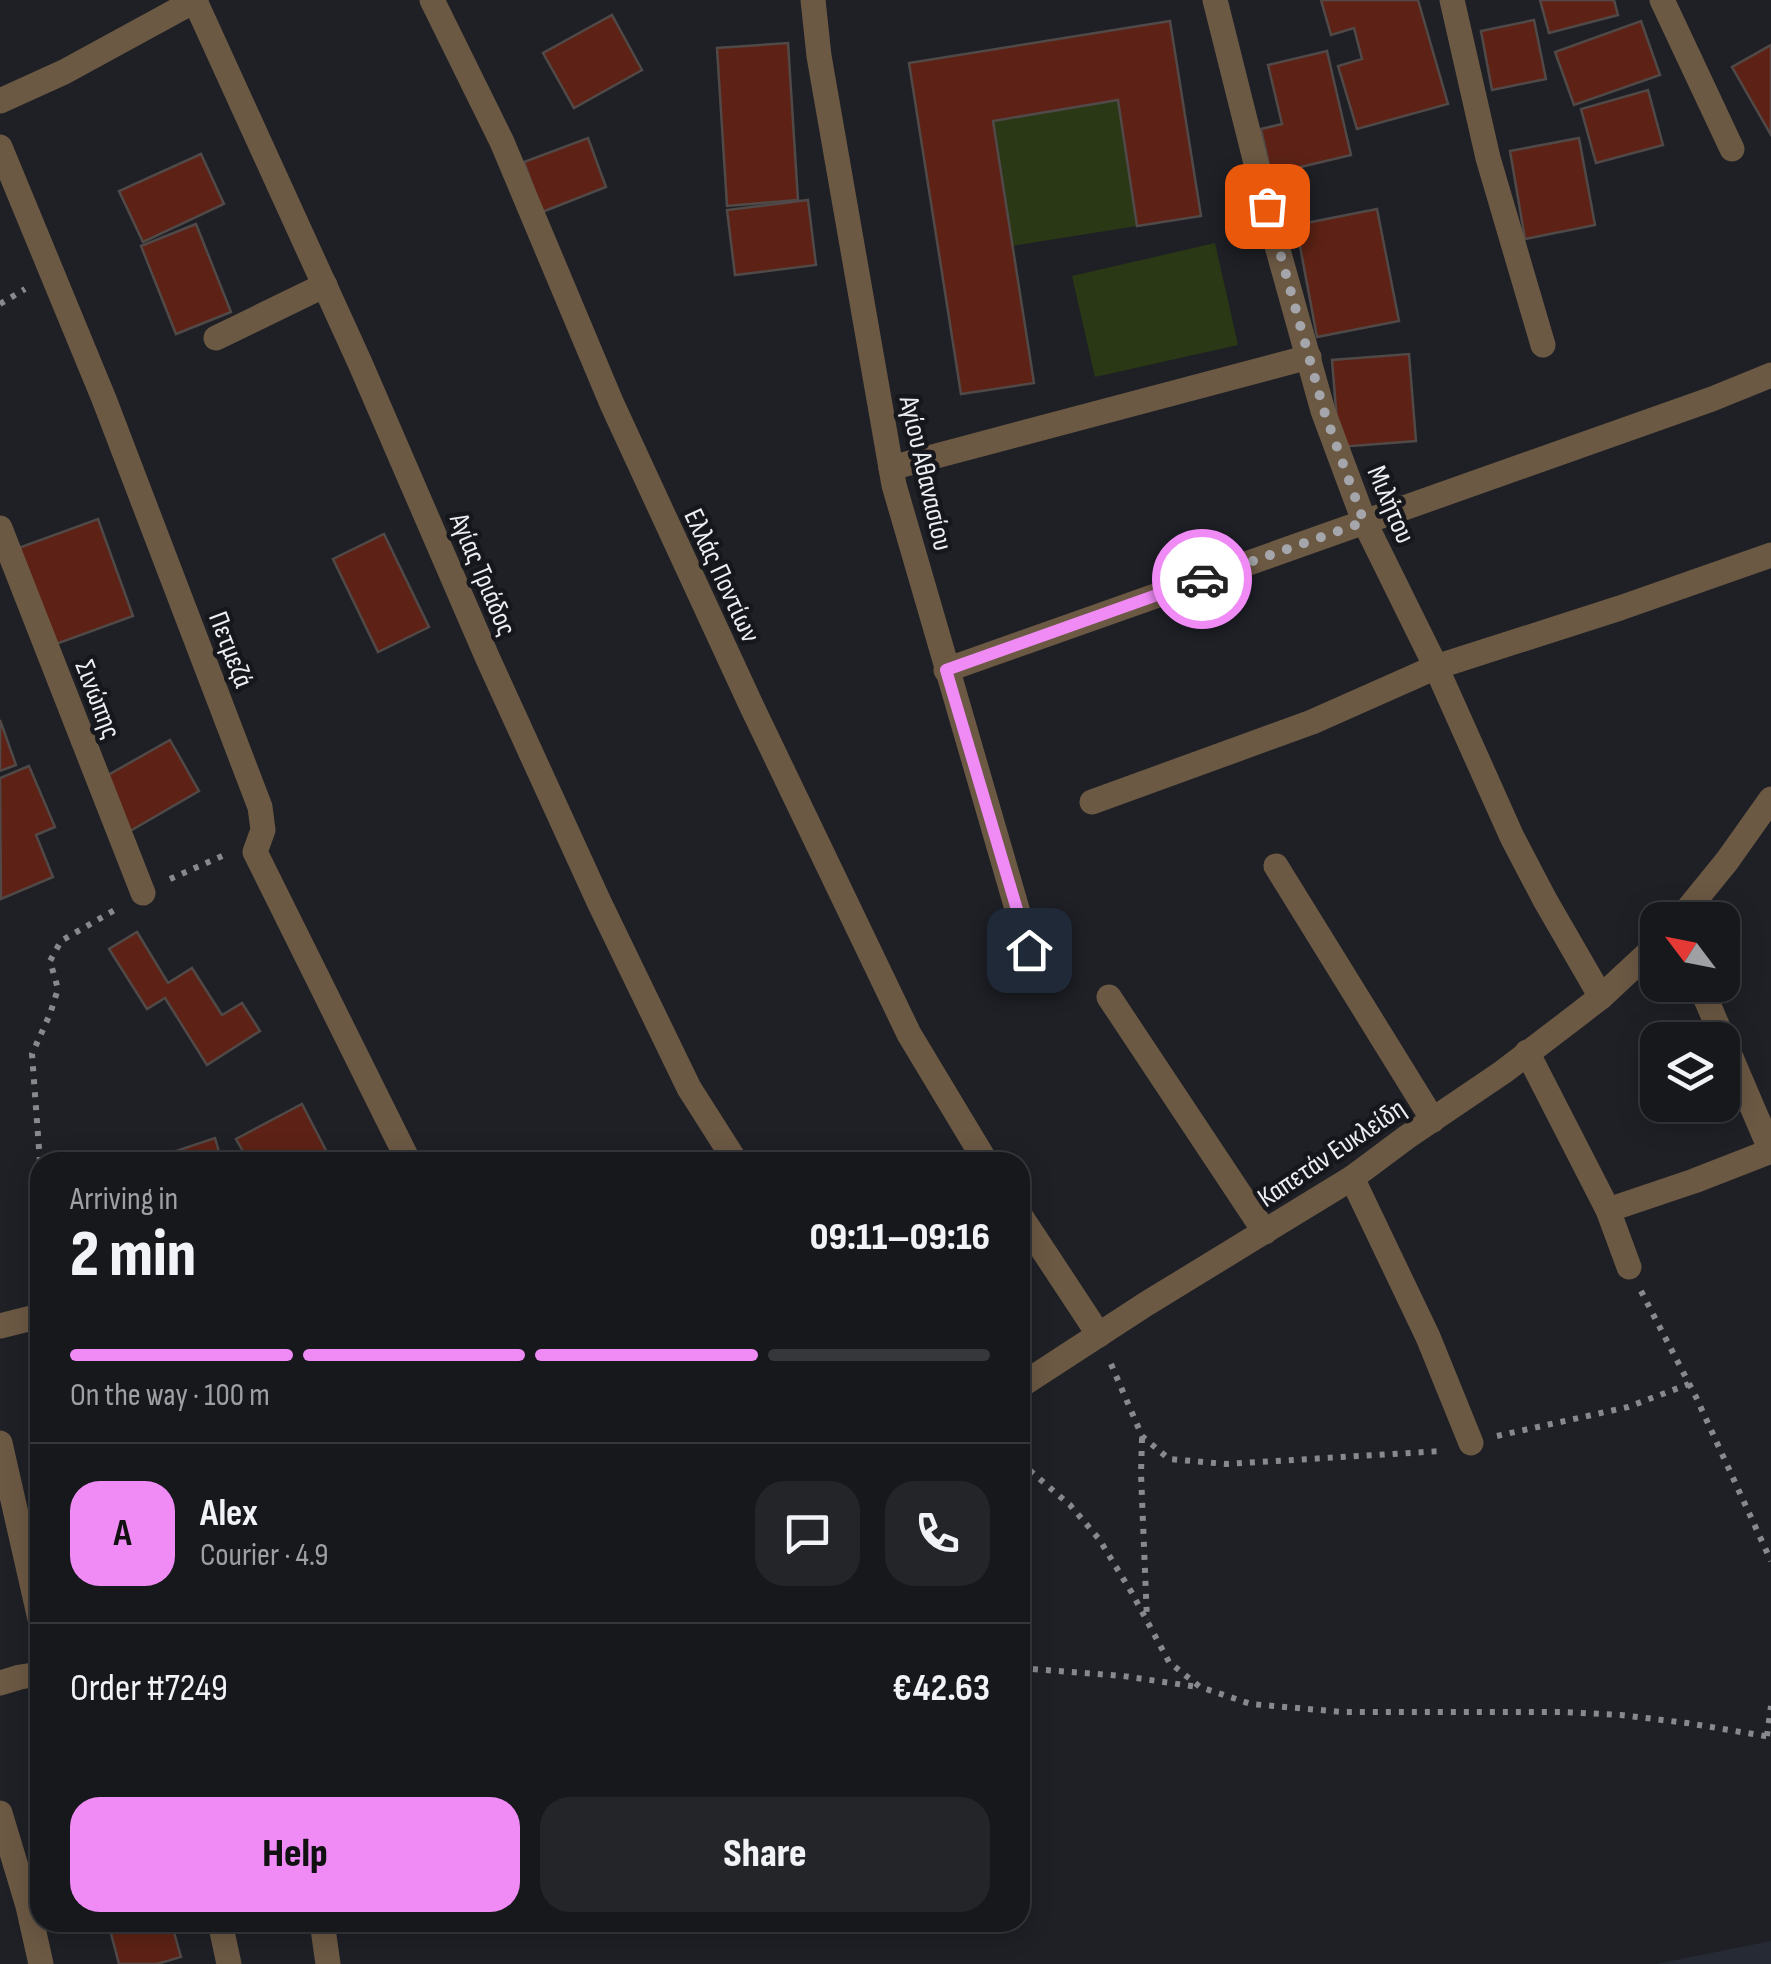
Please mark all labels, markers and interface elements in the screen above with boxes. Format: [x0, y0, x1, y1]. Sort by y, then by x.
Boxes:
pin [1225, 164, 1310, 249]
icon: bag [1240, 179, 1295, 234]
street label: Αγίου Αθανασίου [892, 392, 959, 554]
street label: Μιλήτου [1360, 461, 1422, 548]
street label: Ελλάς Ποντίων [676, 504, 767, 647]
street label: Αγίας Τριάδος [442, 508, 523, 641]
courier [1152, 529, 1252, 629]
icon: car [1175, 552, 1230, 607]
street label: Πετμεζά [201, 607, 260, 692]
street label: Σινώπης [68, 656, 128, 743]
north arrow [1640, 902, 1740, 1002]
map controls [1640, 902, 1740, 1122]
pin [987, 908, 1072, 993]
icon: home [1002, 923, 1057, 978]
button: layers [1640, 1022, 1740, 1122]
street label: Καπετάν Ευκλείδη [1252, 1092, 1412, 1215]
text: Arriving in [70, 1180, 178, 1219]
text: 09:11–09:16 [810, 1215, 990, 1260]
text: 2 min [70, 1217, 196, 1295]
text: On the way · 100 m [70, 1376, 270, 1415]
button: chat [755, 1481, 860, 1586]
button: phone [885, 1481, 990, 1586]
text: Alex [200, 1491, 258, 1536]
text: A [113, 1511, 132, 1556]
text: Courier · 4.9 [200, 1536, 328, 1575]
text: Order #7249 [70, 1666, 228, 1711]
text: €42.63 [892, 1666, 990, 1711]
button: Help [70, 1797, 520, 1912]
button: Share [540, 1797, 990, 1912]

